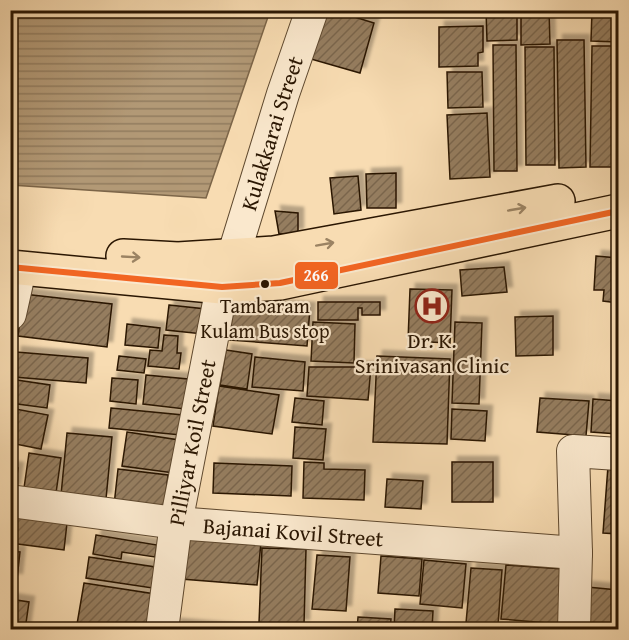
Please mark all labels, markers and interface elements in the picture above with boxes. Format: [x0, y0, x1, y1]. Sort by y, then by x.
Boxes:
street label: Kulakkarai Street [232, 51, 311, 214]
one-way arrow [507, 203, 526, 214]
one-way arrow [315, 238, 335, 249]
one-way arrow [121, 251, 141, 262]
line badge: 266 [294, 261, 339, 290]
text: 266 [304, 263, 328, 287]
marker: Tambaram Kulam Bus stop [259, 278, 271, 290]
hospital icon: Dr. K. Srinivasan Clinic [414, 288, 450, 324]
place label: Tambaram Kulam Bus stop [201, 291, 330, 345]
place label: Dr. K. Srinivasan Clinic [355, 324, 509, 381]
street label: Pilliyar Koil Street [160, 356, 224, 528]
street label: Bajanai Kovil Street [202, 509, 385, 555]

